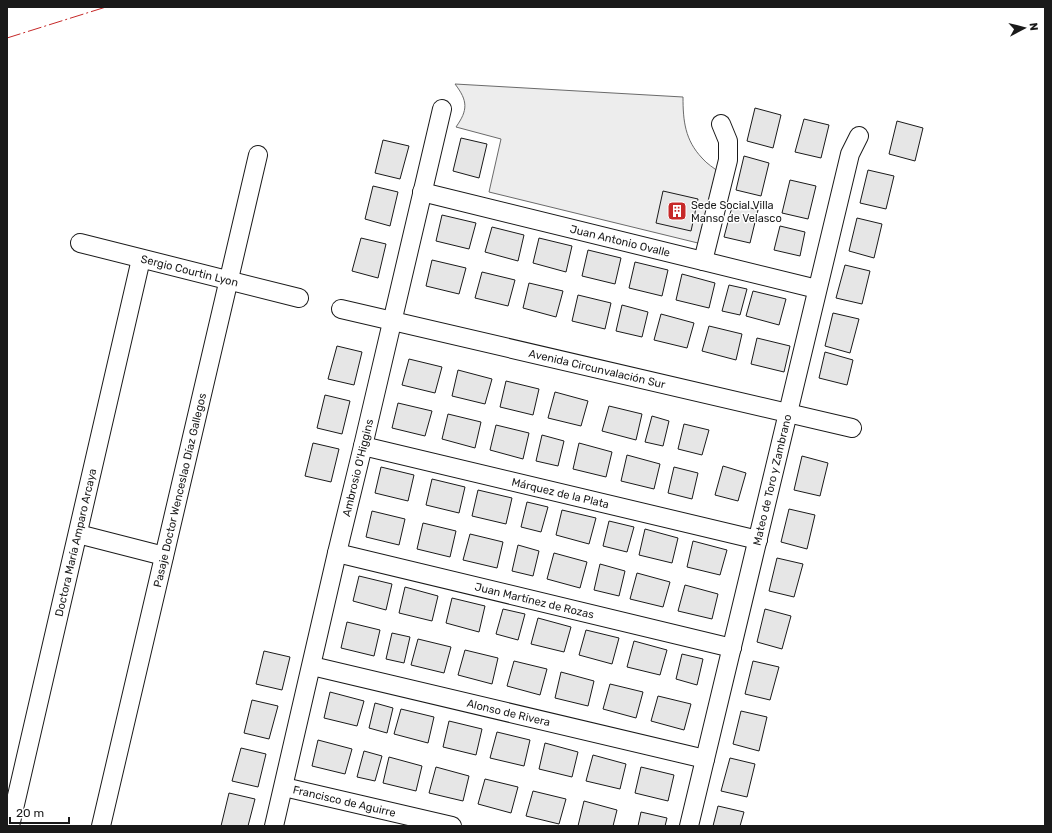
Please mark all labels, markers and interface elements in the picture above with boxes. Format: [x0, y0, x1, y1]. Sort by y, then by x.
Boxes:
north arrow [1004, 8, 1044, 48]
text: N [1026, 22, 1040, 32]
place label: Sede Social Villa Manso de Velasco [691, 199, 782, 225]
building icon: Sede Social Villa Manso de Velasco [666, 200, 688, 222]
street label: Juan Antonio Ovalle [569, 222, 672, 259]
street label: Sergio Courtin Lyon [139, 252, 240, 289]
street label: Avenida Circunvalación Sur [528, 346, 668, 391]
street label: Pasaje Doctor Wenceslao Díaz Gallegos [151, 391, 209, 588]
street label: Mateo de Toro y Zambrano [750, 413, 794, 547]
street label: Ambrosio O'Higgins [340, 417, 376, 518]
street label: Doctora María Amparo Arcaya [52, 467, 99, 618]
street label: Márquez de la Plata [511, 475, 610, 511]
street label: Juan Martínez de Rozas [473, 580, 596, 621]
street label: Alonso de Rivera [466, 696, 552, 729]
street label: Francisco de Aguirre [292, 783, 397, 819]
scale bar [10, 799, 69, 825]
text: 20 m [16, 806, 44, 820]

